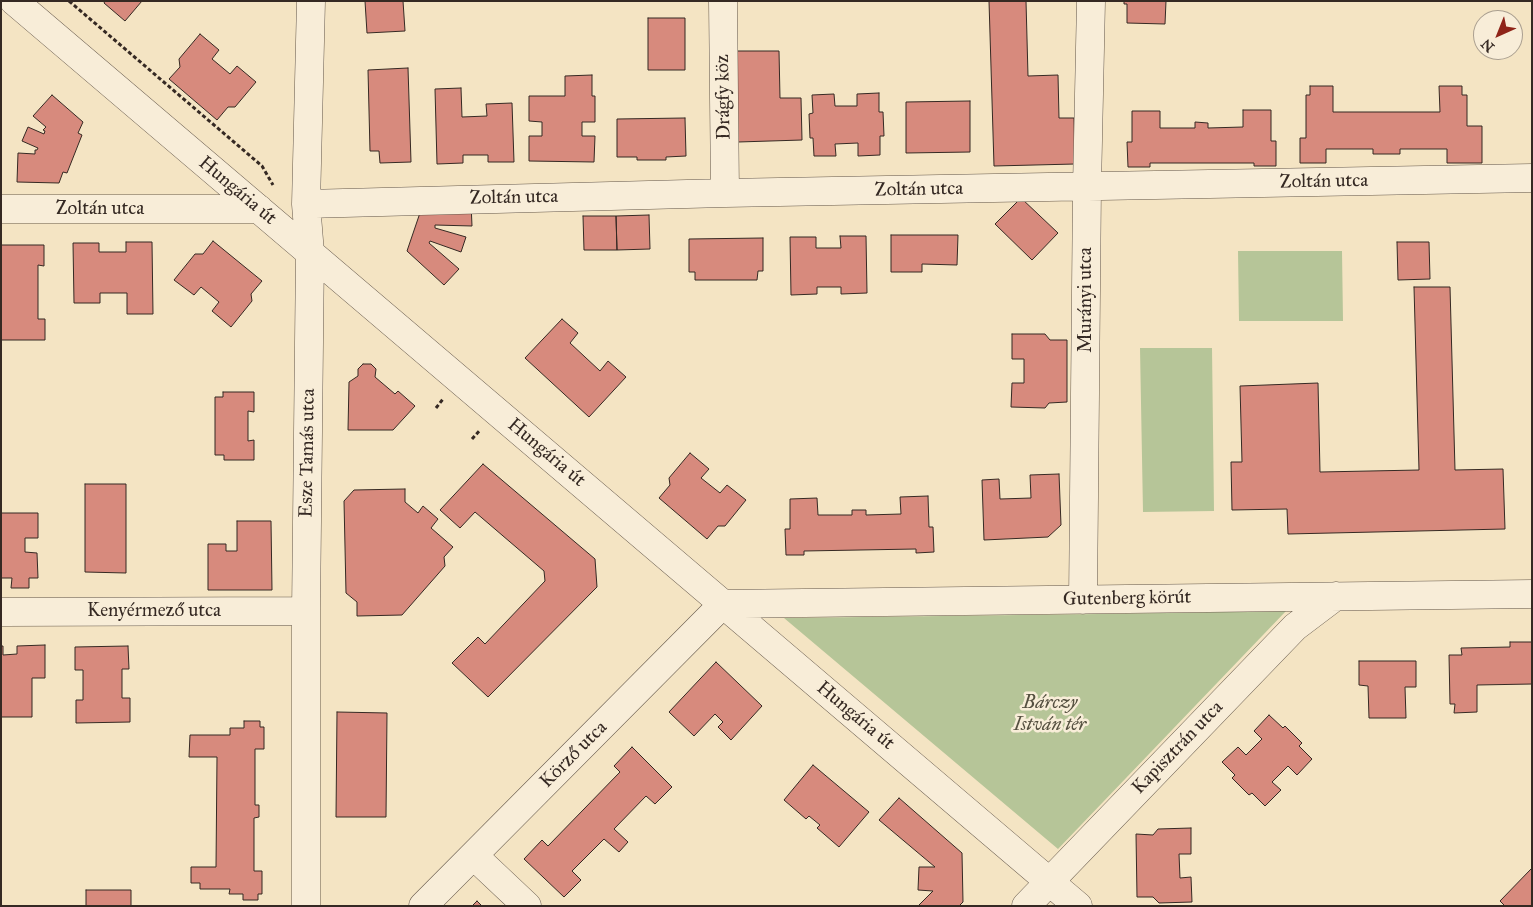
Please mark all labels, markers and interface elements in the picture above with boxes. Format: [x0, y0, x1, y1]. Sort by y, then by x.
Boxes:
north arrow [1473, 10, 1523, 60]
text: N [1478, 35, 1498, 56]
street label: Drágfy köz [712, 54, 736, 140]
street label: Hungária út [193, 152, 281, 230]
street label: Zoltán utca [1280, 170, 1368, 194]
street label: Zoltán utca [875, 178, 963, 202]
street label: Zoltán utca [470, 186, 558, 210]
street label: Zoltán utca [56, 198, 144, 220]
street label: Murányi utca [1075, 247, 1097, 353]
street label: Esze Tamás utca [295, 388, 321, 518]
street label: Hungária út [502, 414, 590, 492]
street label: Gutenberg körút [1063, 586, 1191, 612]
street label: Kenyérmező utca [87, 600, 221, 622]
street label: Hungária út [811, 677, 899, 755]
park label: Bárczy István tér [1014, 692, 1086, 736]
street label: Kapisztrán utca [1128, 697, 1228, 799]
street label: Körző utca [536, 717, 612, 793]

